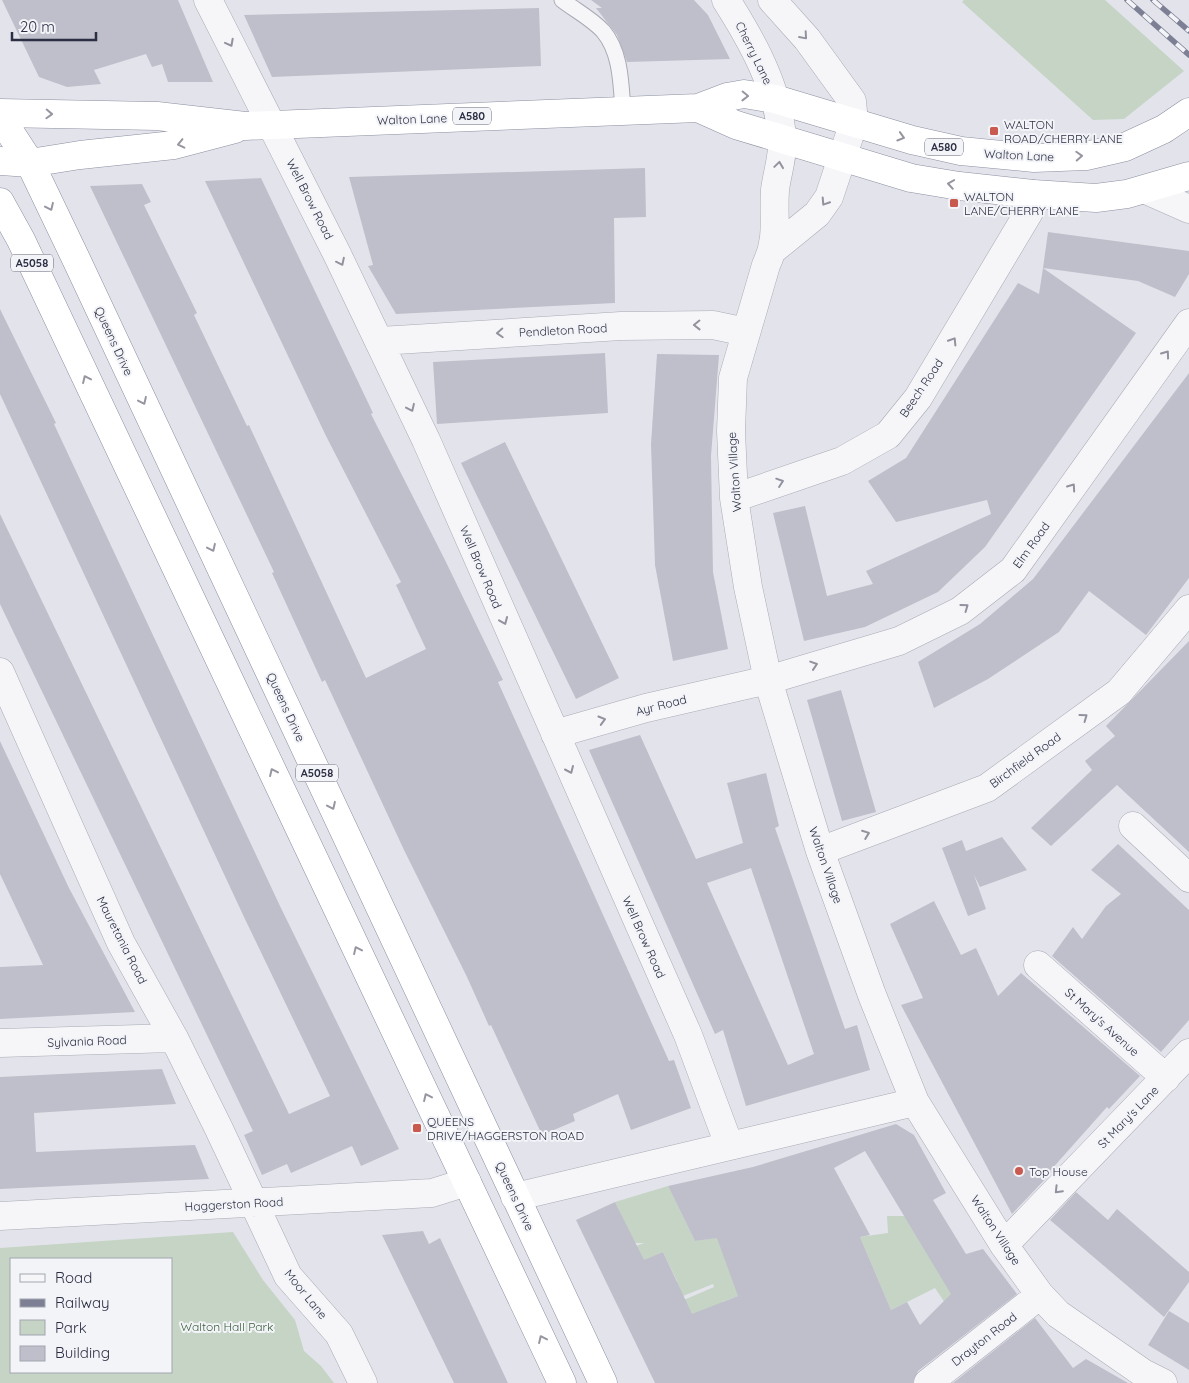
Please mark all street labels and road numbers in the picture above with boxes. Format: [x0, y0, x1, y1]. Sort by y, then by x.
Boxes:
street label: Cherry Lane [732, 19, 776, 87]
road number: A580 [453, 108, 491, 124]
street label: Walton Lane [377, 110, 448, 128]
road number: A580 [925, 138, 963, 156]
street label: Walton Lane [983, 146, 1055, 164]
street label: Well Brow Road [283, 156, 337, 242]
road number: A5058 [11, 254, 53, 272]
street label: Queens Drive [91, 304, 137, 378]
street label: Pendleton Road [518, 320, 608, 340]
street label: Beech Road [896, 356, 946, 420]
street label: Walton Village [724, 431, 744, 513]
street label: Elm Road [1009, 519, 1053, 571]
street label: Well Brow Road [457, 523, 505, 611]
street label: Queens Drive [263, 670, 309, 744]
street label: Ayr Road [634, 691, 688, 719]
street label: Birchfield Road [986, 729, 1064, 791]
road number: A5058 [296, 764, 338, 781]
street label: Walton Village [806, 825, 846, 906]
street label: Mauretania Road [93, 894, 151, 986]
street label: Well Brow Road [619, 894, 669, 980]
street label: St Mary's Avenue [1062, 985, 1142, 1059]
street label: Sylvania Road [47, 1032, 127, 1050]
street label: St Mary's Lane [1094, 1082, 1162, 1151]
street label: Queens Drive [492, 1159, 538, 1233]
street label: Walton Village [968, 1192, 1024, 1268]
street label: Haggerston Road [184, 1194, 284, 1214]
street label: Moor Lane [281, 1266, 331, 1322]
street label: Drayton Road [948, 1309, 1020, 1369]

